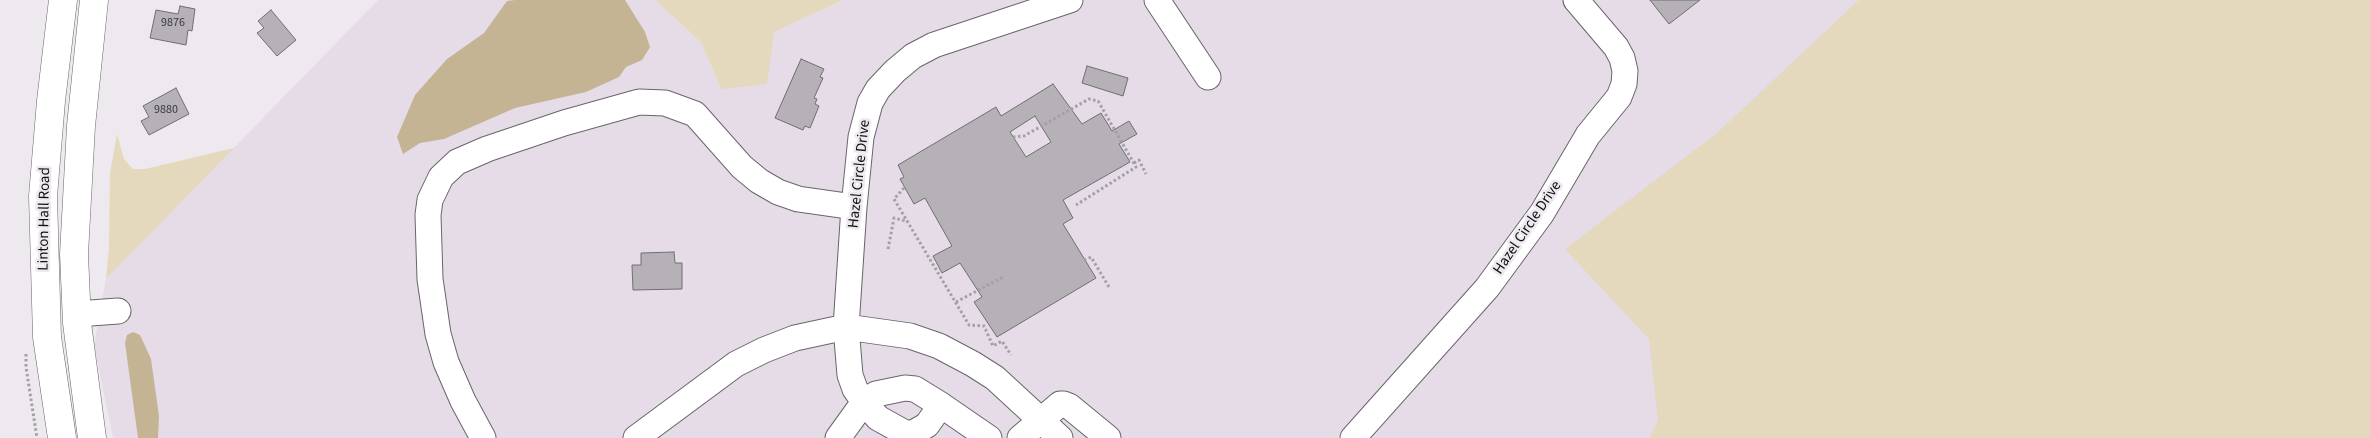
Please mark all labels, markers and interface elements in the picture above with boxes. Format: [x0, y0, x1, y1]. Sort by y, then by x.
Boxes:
house number: 9876 [161, 16, 185, 30]
house number: 9880 [154, 103, 178, 117]
street label: Hazel Circle Drive [845, 119, 875, 229]
street label: Linton Hall Road [35, 167, 55, 271]
street label: Hazel Circle Drive [1490, 178, 1566, 278]

